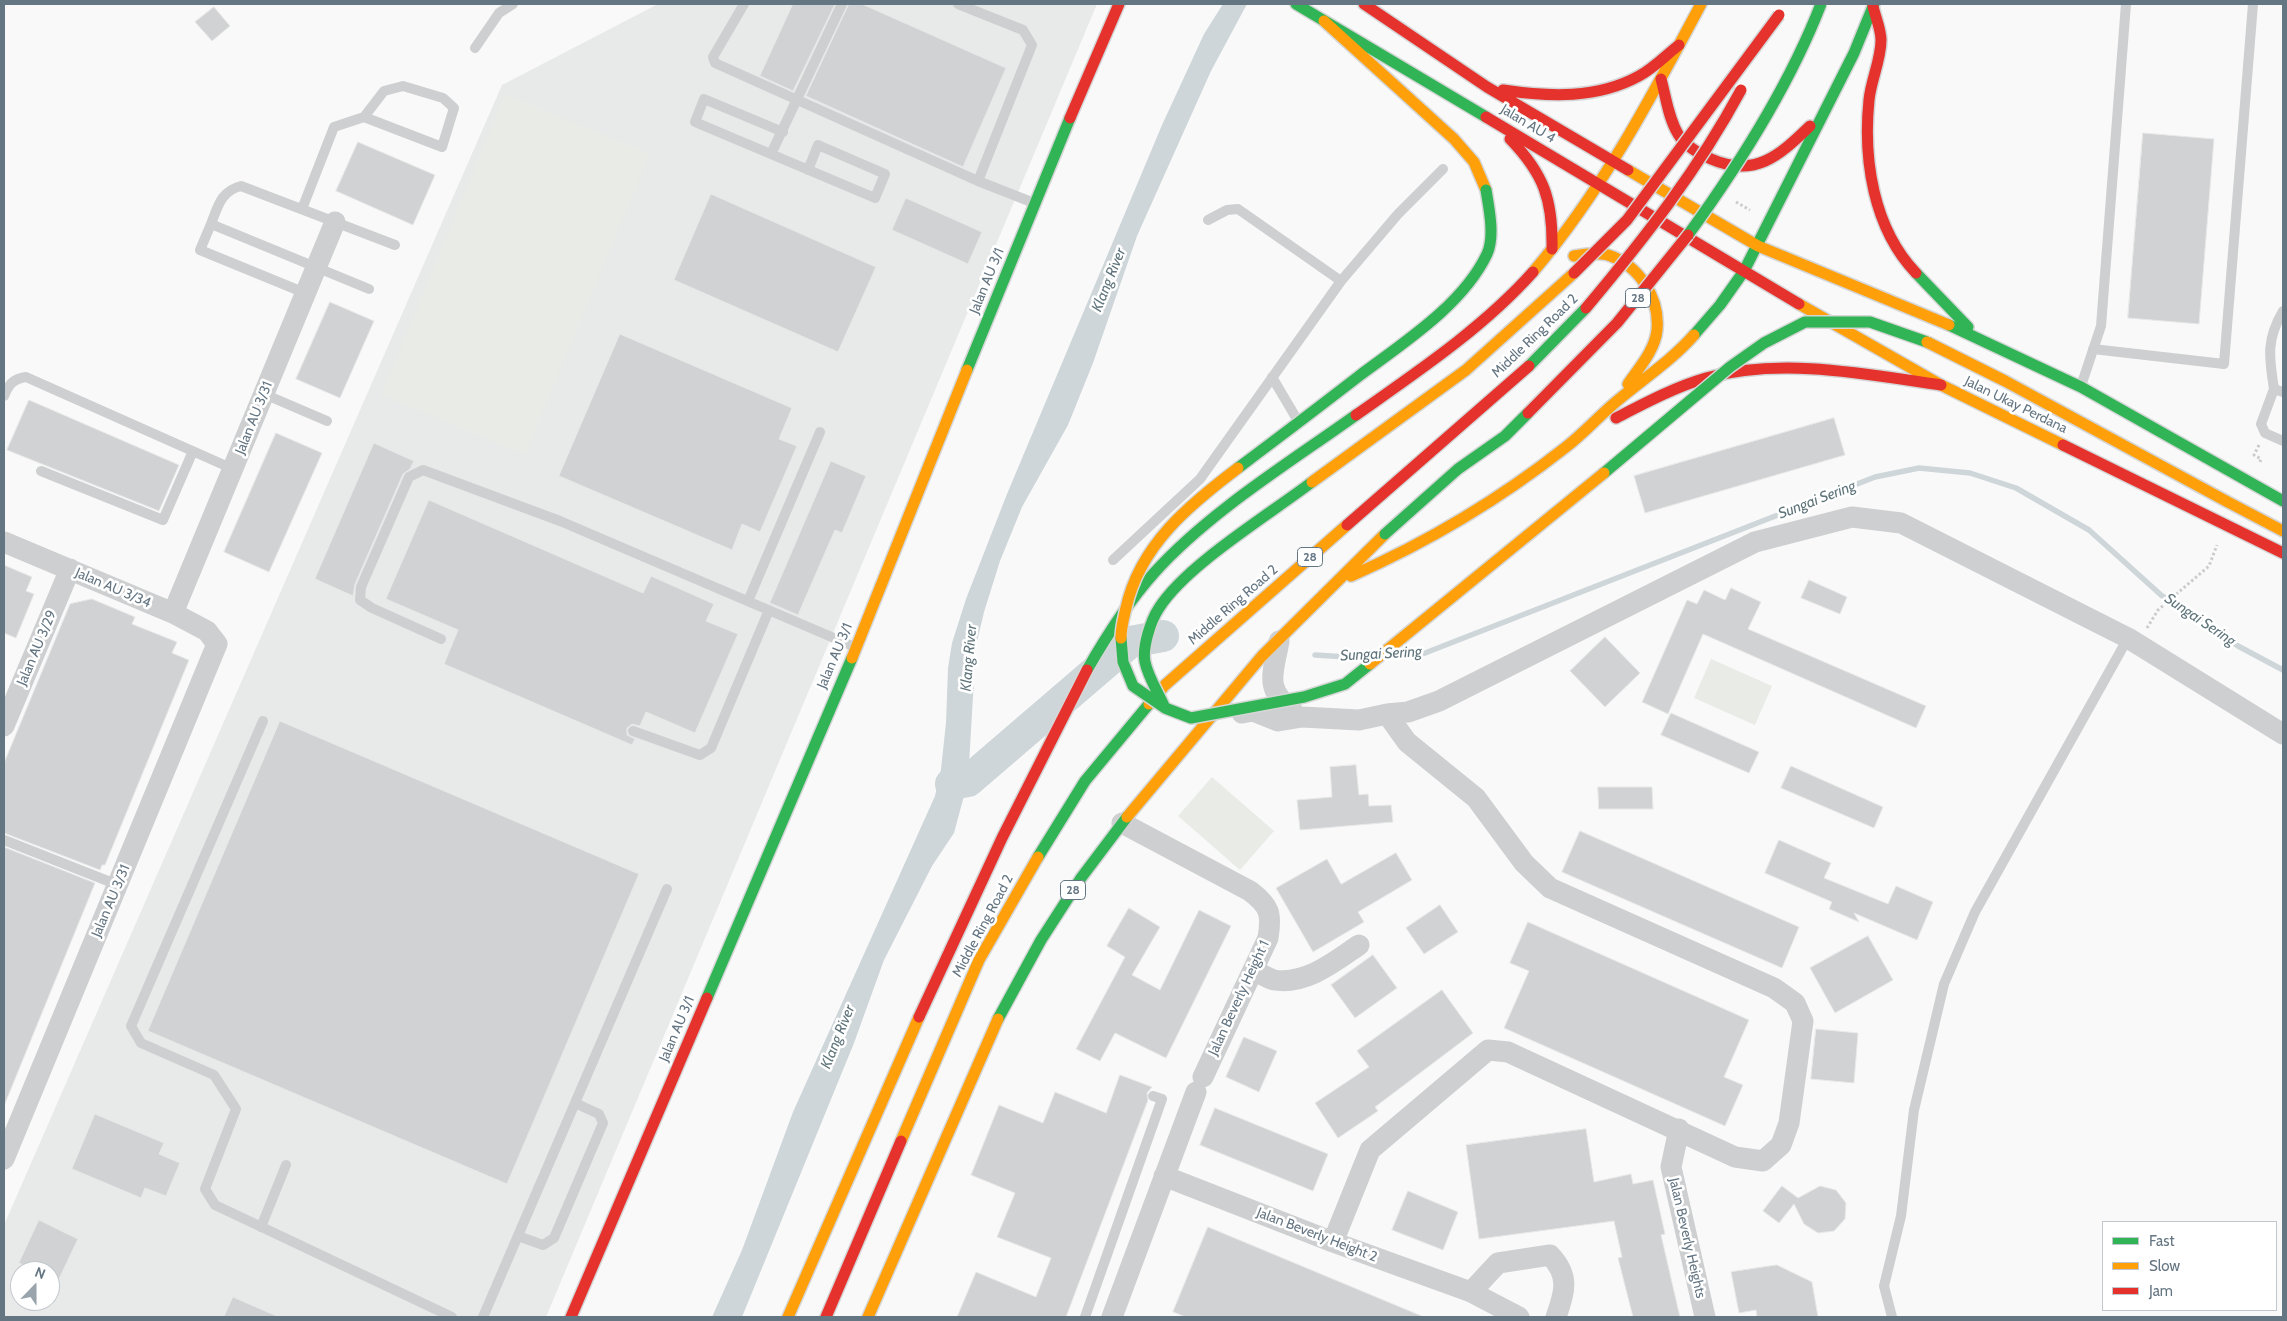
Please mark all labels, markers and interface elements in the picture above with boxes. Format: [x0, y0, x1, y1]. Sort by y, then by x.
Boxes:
street label: Jalan AU 4 [1498, 101, 1558, 147]
street label: Jalan AU 3/1 [966, 246, 1008, 316]
water label: Klang River [1088, 246, 1130, 314]
road number: 28 [1626, 288, 1650, 308]
street label: Middle Ring Road 2 [1488, 291, 1582, 381]
street label: Jalan Ukay Perdana [1962, 373, 2070, 437]
street label: Jalan AU 3/31 [232, 379, 276, 457]
water label: Sungai Sering [1776, 477, 1858, 523]
road number: 28 [1298, 548, 1322, 566]
street label: Middle Ring Road 2 [1185, 561, 1281, 649]
street label: Jalan AU 3/34 [73, 565, 153, 611]
water label: Sungai Sering [2161, 590, 2239, 650]
street label: Jalan AU 3/29 [14, 608, 60, 688]
street label: Jalan AU 3/1 [814, 621, 856, 691]
water label: Klang River [957, 624, 981, 692]
water label: Sungai Sering [1340, 643, 1422, 665]
street label: Jalan AU 3/31 [88, 862, 134, 940]
street label: Middle Ring Road 2 [949, 872, 1017, 980]
road number: 28 [1060, 880, 1086, 900]
street label: Jalan Beverly Height 1 [1205, 938, 1273, 1058]
street label: Jalan AU 3/1 [656, 994, 698, 1064]
water label: Klang River [817, 1003, 859, 1071]
street label: Jalan Beverly Heights [1665, 1176, 1709, 1300]
street label: Jalan Beverly Height 2 [1254, 1204, 1380, 1266]
legend [2102, 1221, 2277, 1311]
text: Fast [2149, 1232, 2174, 1250]
text: Slow [2149, 1257, 2180, 1275]
north arrow [10, 1261, 60, 1311]
text: N [32, 1263, 48, 1283]
text: Jam [2149, 1282, 2173, 1300]

